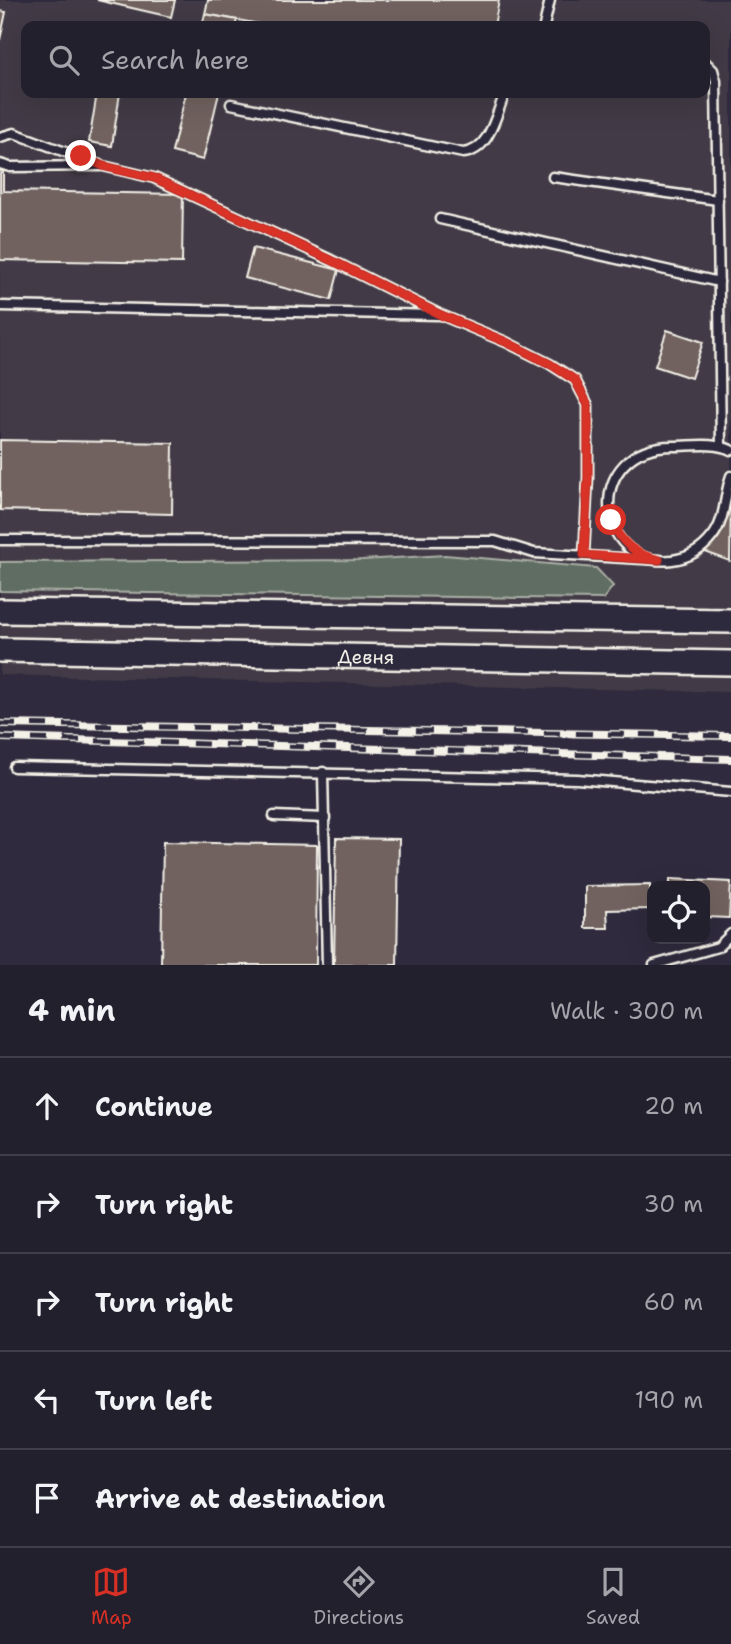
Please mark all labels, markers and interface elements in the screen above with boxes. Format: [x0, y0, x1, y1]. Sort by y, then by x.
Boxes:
search box [21, 21, 710, 98]
icon: search [45, 41, 83, 79]
text: Search here [101, 42, 250, 77]
route end [65, 140, 96, 171]
route start [595, 504, 626, 535]
street label: Девня [337, 644, 395, 670]
map controls [647, 881, 710, 944]
button: locate [647, 881, 710, 944]
text: 4 min [28, 990, 115, 1031]
text: Walk · 300 m [550, 996, 703, 1026]
icon: ahead [28, 1087, 66, 1125]
text: Continue [95, 1089, 213, 1124]
text: 20 m [644, 1091, 703, 1121]
icon: right [28, 1185, 66, 1223]
text: Turn right [95, 1187, 233, 1222]
text: 30 m [644, 1189, 703, 1219]
icon: right [28, 1283, 66, 1321]
text: Turn right [95, 1285, 233, 1320]
text: 60 m [644, 1287, 703, 1317]
icon: left [28, 1381, 66, 1419]
text: Turn left [95, 1383, 212, 1418]
text: 190 m [635, 1385, 703, 1415]
icon: arrive [28, 1479, 66, 1517]
text: Arrive at destination [95, 1481, 385, 1516]
tab: Map [91, 1563, 132, 1630]
tab: Directions [314, 1563, 404, 1630]
tab: Saved [586, 1563, 640, 1630]

